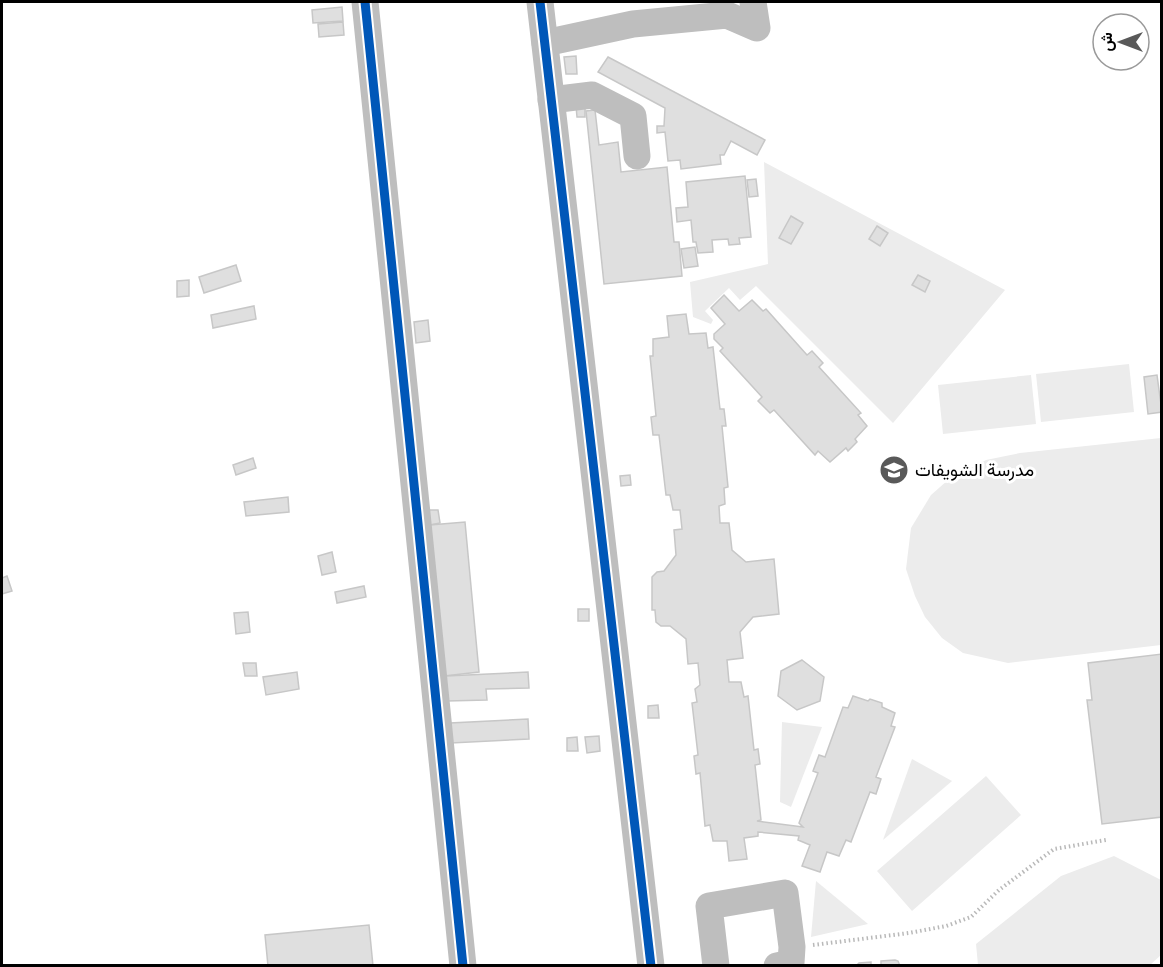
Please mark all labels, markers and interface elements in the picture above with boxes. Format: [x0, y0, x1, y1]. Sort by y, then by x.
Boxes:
north arrow [1091, 12, 1151, 72]
text: ش [1095, 32, 1117, 52]
school or university icon: مدرسة الشويفات [878, 454, 910, 486]
place label: مدرسة الشويفات [915, 457, 1034, 482]

